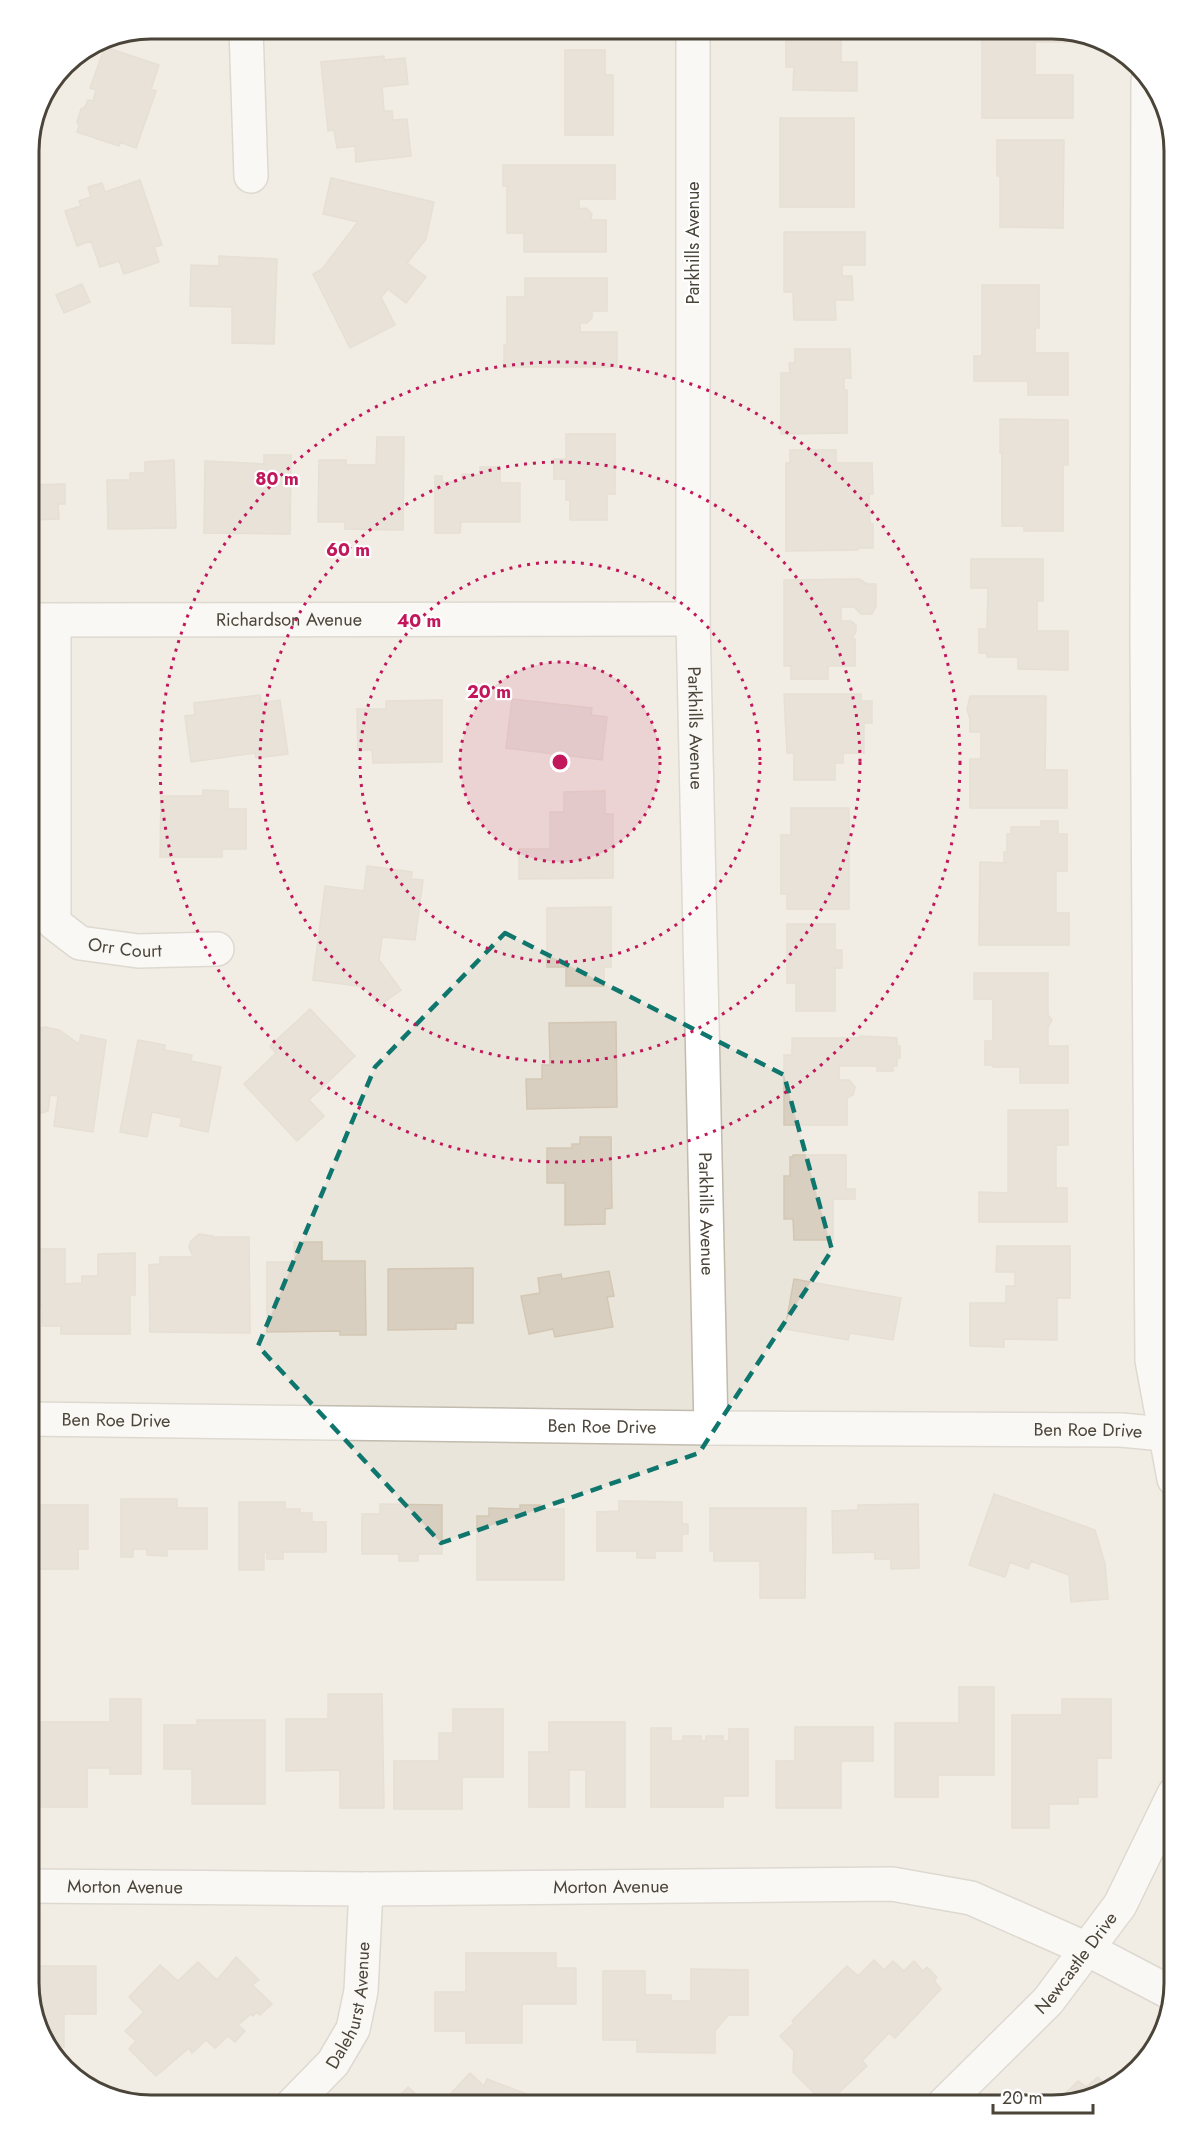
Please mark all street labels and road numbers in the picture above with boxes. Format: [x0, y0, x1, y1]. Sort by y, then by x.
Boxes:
street label: Parkhills Avenue [680, 181, 706, 305]
street label: Richardson Avenue [216, 606, 362, 633]
street label: Parkhills Avenue [681, 666, 710, 790]
street label: Orr Court [86, 931, 163, 964]
street label: Parkhills Avenue [692, 1152, 721, 1276]
street label: Ben Roe Drive [61, 1406, 171, 1434]
street label: Ben Roe Drive [547, 1413, 657, 1440]
street label: Ben Roe Drive [1033, 1417, 1143, 1445]
street label: Morton Avenue [67, 1873, 183, 1900]
street label: Morton Avenue [553, 1873, 669, 1900]
street label: Newcastle Drive [1029, 1906, 1124, 2020]
street label: Dalehurst Avenue [319, 1941, 376, 2074]

